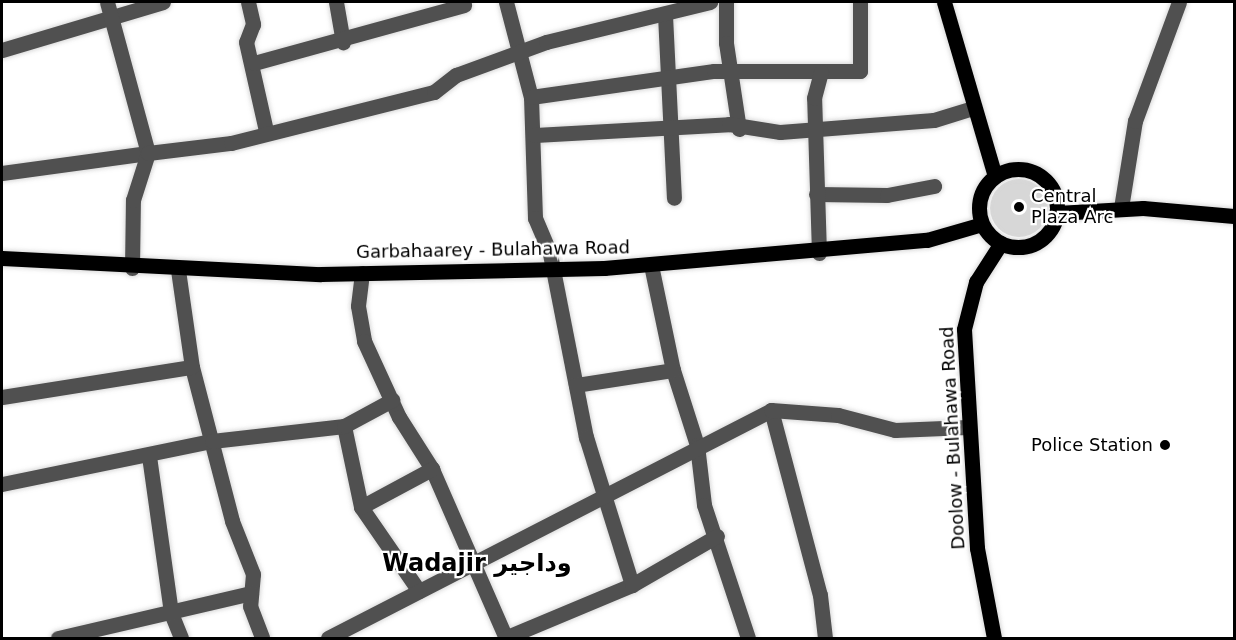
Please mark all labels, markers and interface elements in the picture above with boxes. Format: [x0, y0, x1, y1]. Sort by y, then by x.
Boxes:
place label: Central Plaza Arc [1031, 186, 1113, 228]
marker: Central Plaza Arc [1012, 200, 1026, 214]
street label: Garbahaarey - Bulahawa Road [356, 237, 630, 263]
street label: Doolow - Bulahawa Road [936, 326, 970, 550]
place label: Police Station [1031, 434, 1153, 456]
marker: Police Station [1158, 438, 1172, 452]
district label: Wadajir وداجير [382, 550, 572, 578]

